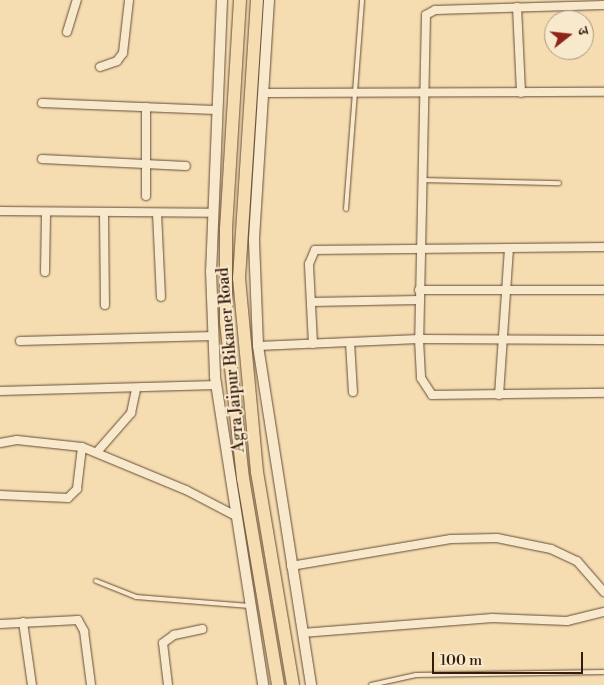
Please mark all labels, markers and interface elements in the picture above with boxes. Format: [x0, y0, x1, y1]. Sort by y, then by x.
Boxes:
north arrow [544, 10, 594, 60]
text: उ [573, 25, 592, 37]
street label: Agra Jaipur Bikaner Road [213, 267, 249, 453]
scale bar [434, 642, 585, 674]
text: 100 m [440, 651, 482, 670]

